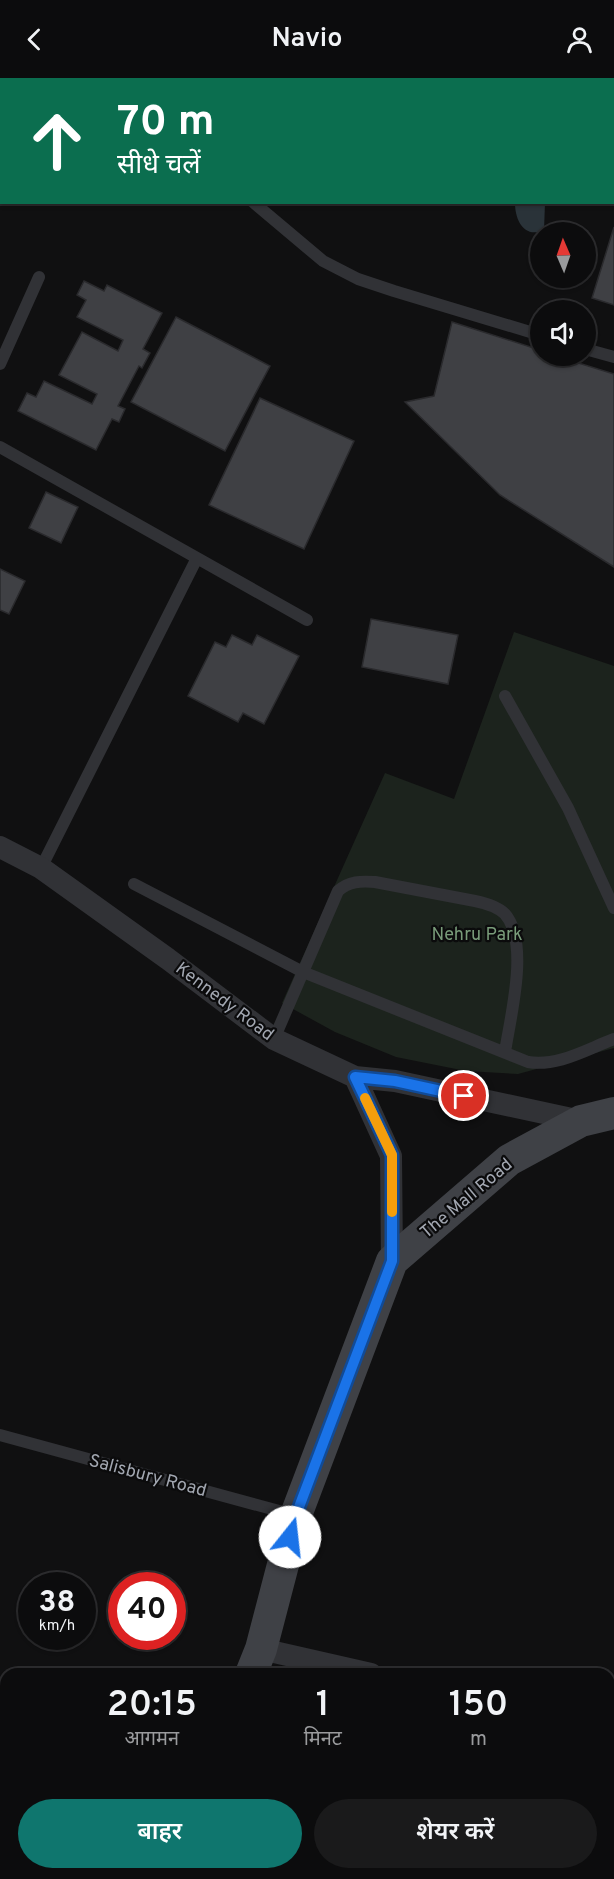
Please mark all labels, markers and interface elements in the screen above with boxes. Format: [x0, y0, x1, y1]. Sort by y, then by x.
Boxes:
text: Navio [272, 22, 342, 56]
icon: back [18, 23, 51, 56]
icon: person [563, 23, 596, 56]
text: 70 m [117, 97, 215, 150]
icon: ahead [18, 102, 96, 180]
text: सीधे चलें [117, 149, 201, 183]
north arrow [530, 222, 596, 288]
map controls [530, 222, 596, 366]
button: sound [530, 300, 596, 366]
park label: Nehru Park [431, 924, 523, 947]
street label: Kennedy Road [170, 958, 278, 1047]
pin [438, 1070, 489, 1121]
icon: arrive [447, 1079, 480, 1112]
street label: The Mall Road [416, 1154, 518, 1244]
street label: Salisbury Road [86, 1450, 209, 1503]
position arrow [258, 1505, 322, 1569]
speed limit sign: 40 [108, 1572, 186, 1650]
text: 38 [39, 1585, 75, 1622]
text: km/h [39, 1617, 75, 1636]
text: 20:15 [107, 1683, 197, 1729]
text: 1 [316, 1683, 330, 1729]
text: 150 [449, 1683, 508, 1729]
text: आगमन [124, 1727, 179, 1753]
text: मिनट [304, 1727, 342, 1753]
text: m [470, 1727, 487, 1753]
button: बाहर [18, 1799, 302, 1868]
button: शेयर करें [314, 1799, 597, 1868]

